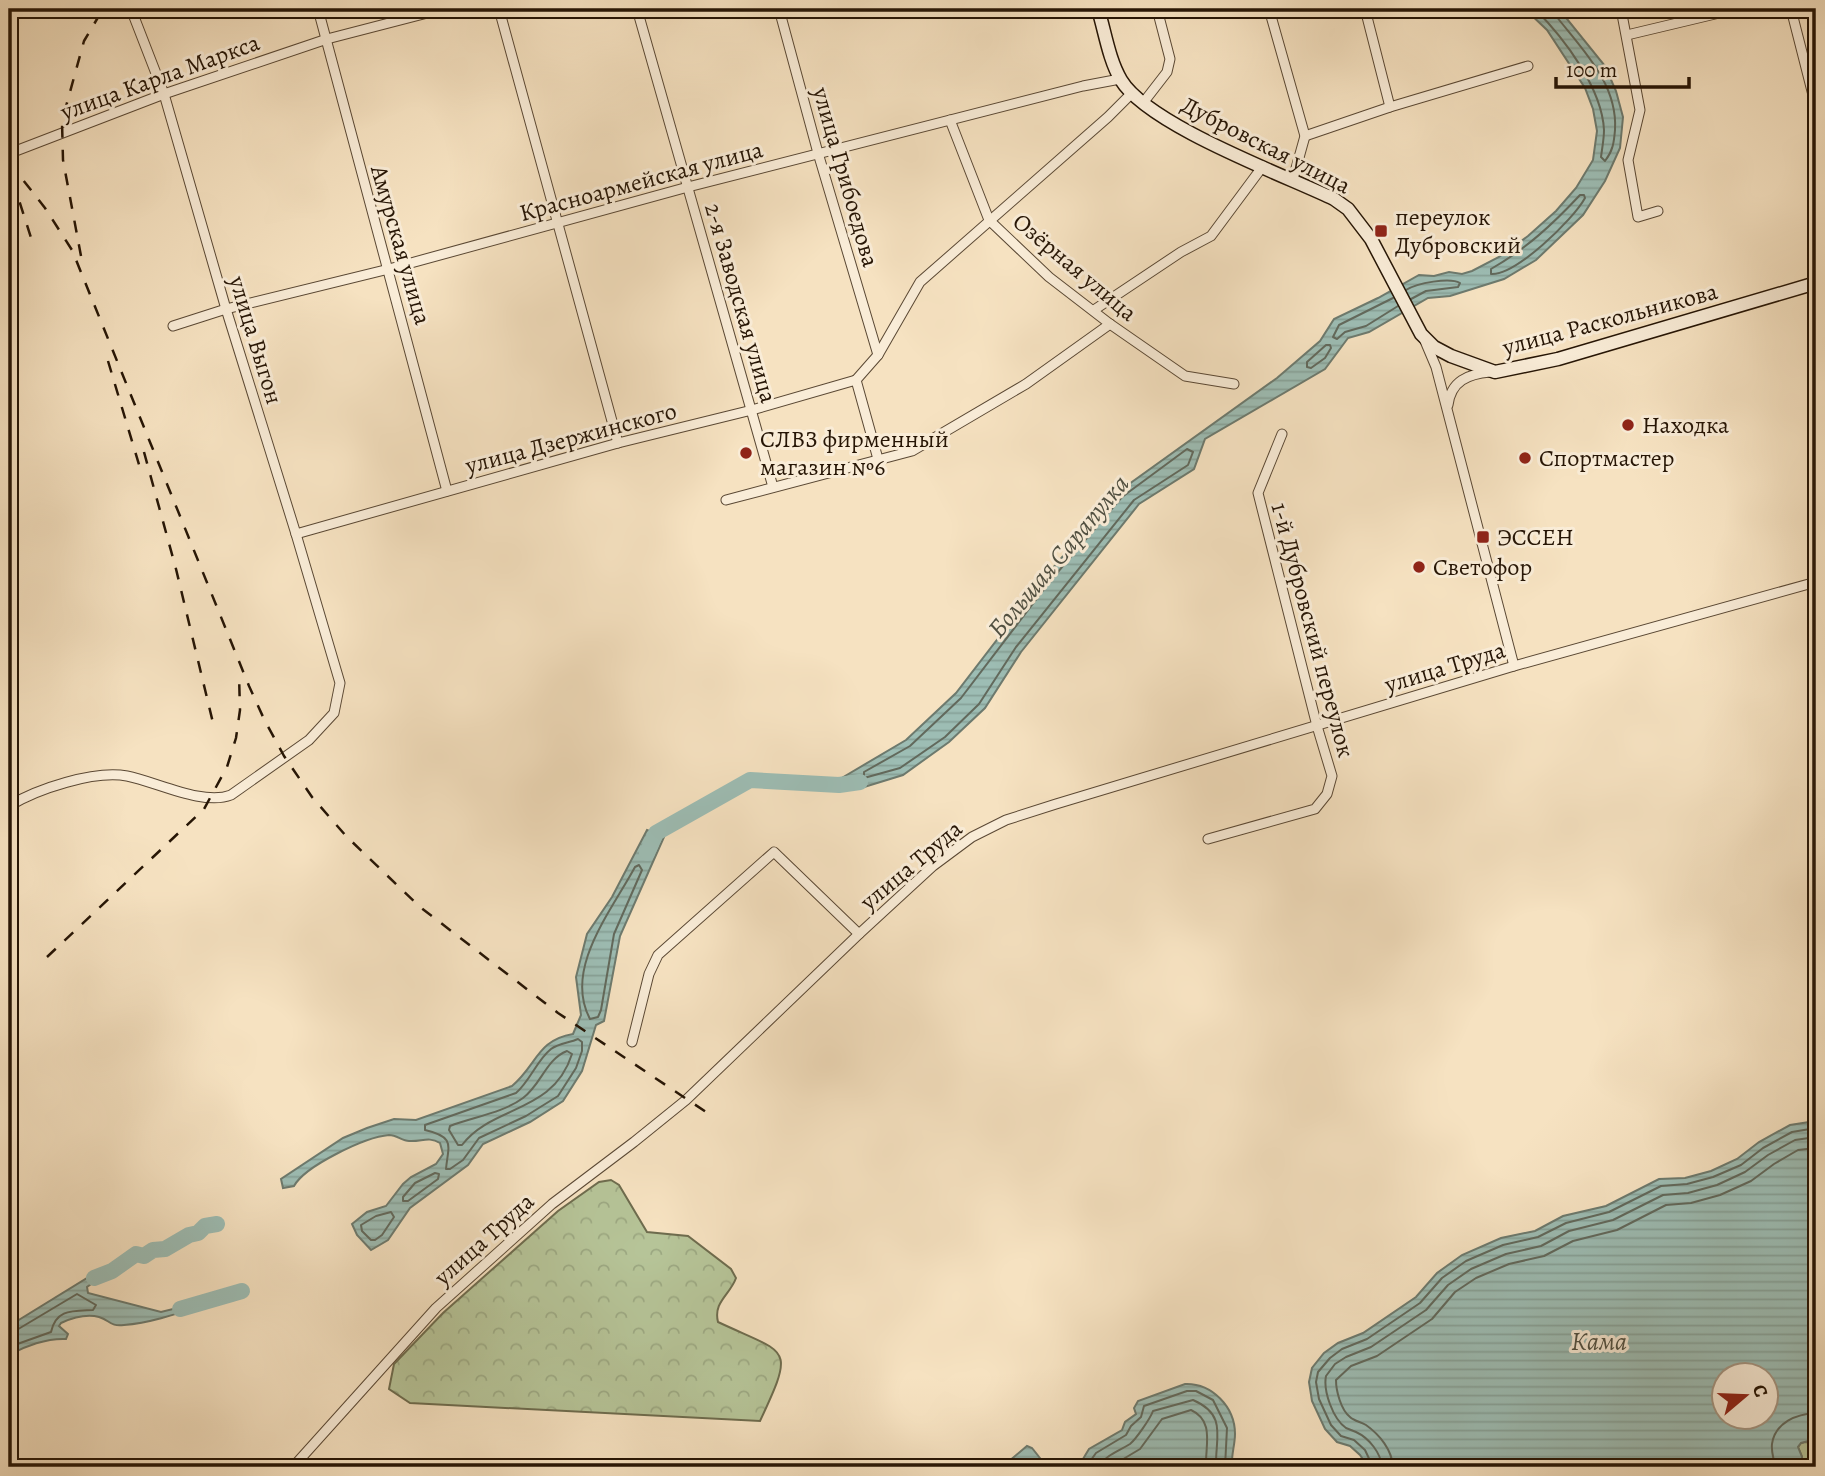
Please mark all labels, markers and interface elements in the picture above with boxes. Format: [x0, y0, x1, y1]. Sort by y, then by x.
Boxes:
street label: улица Карла Маркса [55, 26, 264, 128]
scale bar [1556, 46, 1688, 90]
text: 100 m [1566, 56, 1617, 84]
street label: улица Грибоедова [805, 82, 887, 271]
street label: Дубровская улица [1176, 89, 1356, 201]
street label: Красноармейская улица [516, 133, 766, 229]
street label: Амурская улица [363, 161, 439, 328]
street label: 2-я Заводская улица [697, 199, 785, 407]
place label: переулок Дубровский [1395, 201, 1521, 261]
street label: Озёрная улица [1006, 206, 1144, 328]
marker: переулок Дубровский [1373, 223, 1389, 239]
street label: улица Выгон [221, 271, 291, 408]
street label: улица Раскольникова [1498, 275, 1721, 363]
street label: улица Дзержинского [461, 394, 680, 482]
place label: Находка [1642, 409, 1729, 441]
marker: Находка [1620, 417, 1636, 433]
place label: СЛВЗ фирменный магазин №6 [760, 423, 949, 483]
place label: Спортмастер [1539, 442, 1674, 474]
marker: СЛВЗ фирменный магазин №6 [738, 445, 754, 461]
marker: Спортмастер [1517, 450, 1533, 466]
water label: Большая Сарапулка [980, 467, 1137, 645]
street label: 1-й Дубровский переулок [1264, 499, 1362, 761]
place label: ЭССЕН [1497, 521, 1574, 553]
marker: ЭССЕН [1475, 529, 1491, 545]
place label: Светофор [1433, 551, 1532, 583]
marker: Светофор [1411, 559, 1427, 575]
street label: улица Труда [1380, 634, 1509, 701]
street label: улица Труда [852, 813, 969, 918]
street label: улица Труда [426, 1185, 541, 1293]
water label: Кама [1571, 1324, 1627, 1359]
north arrow [1710, 1360, 1780, 1430]
text: С [1746, 1381, 1774, 1401]

